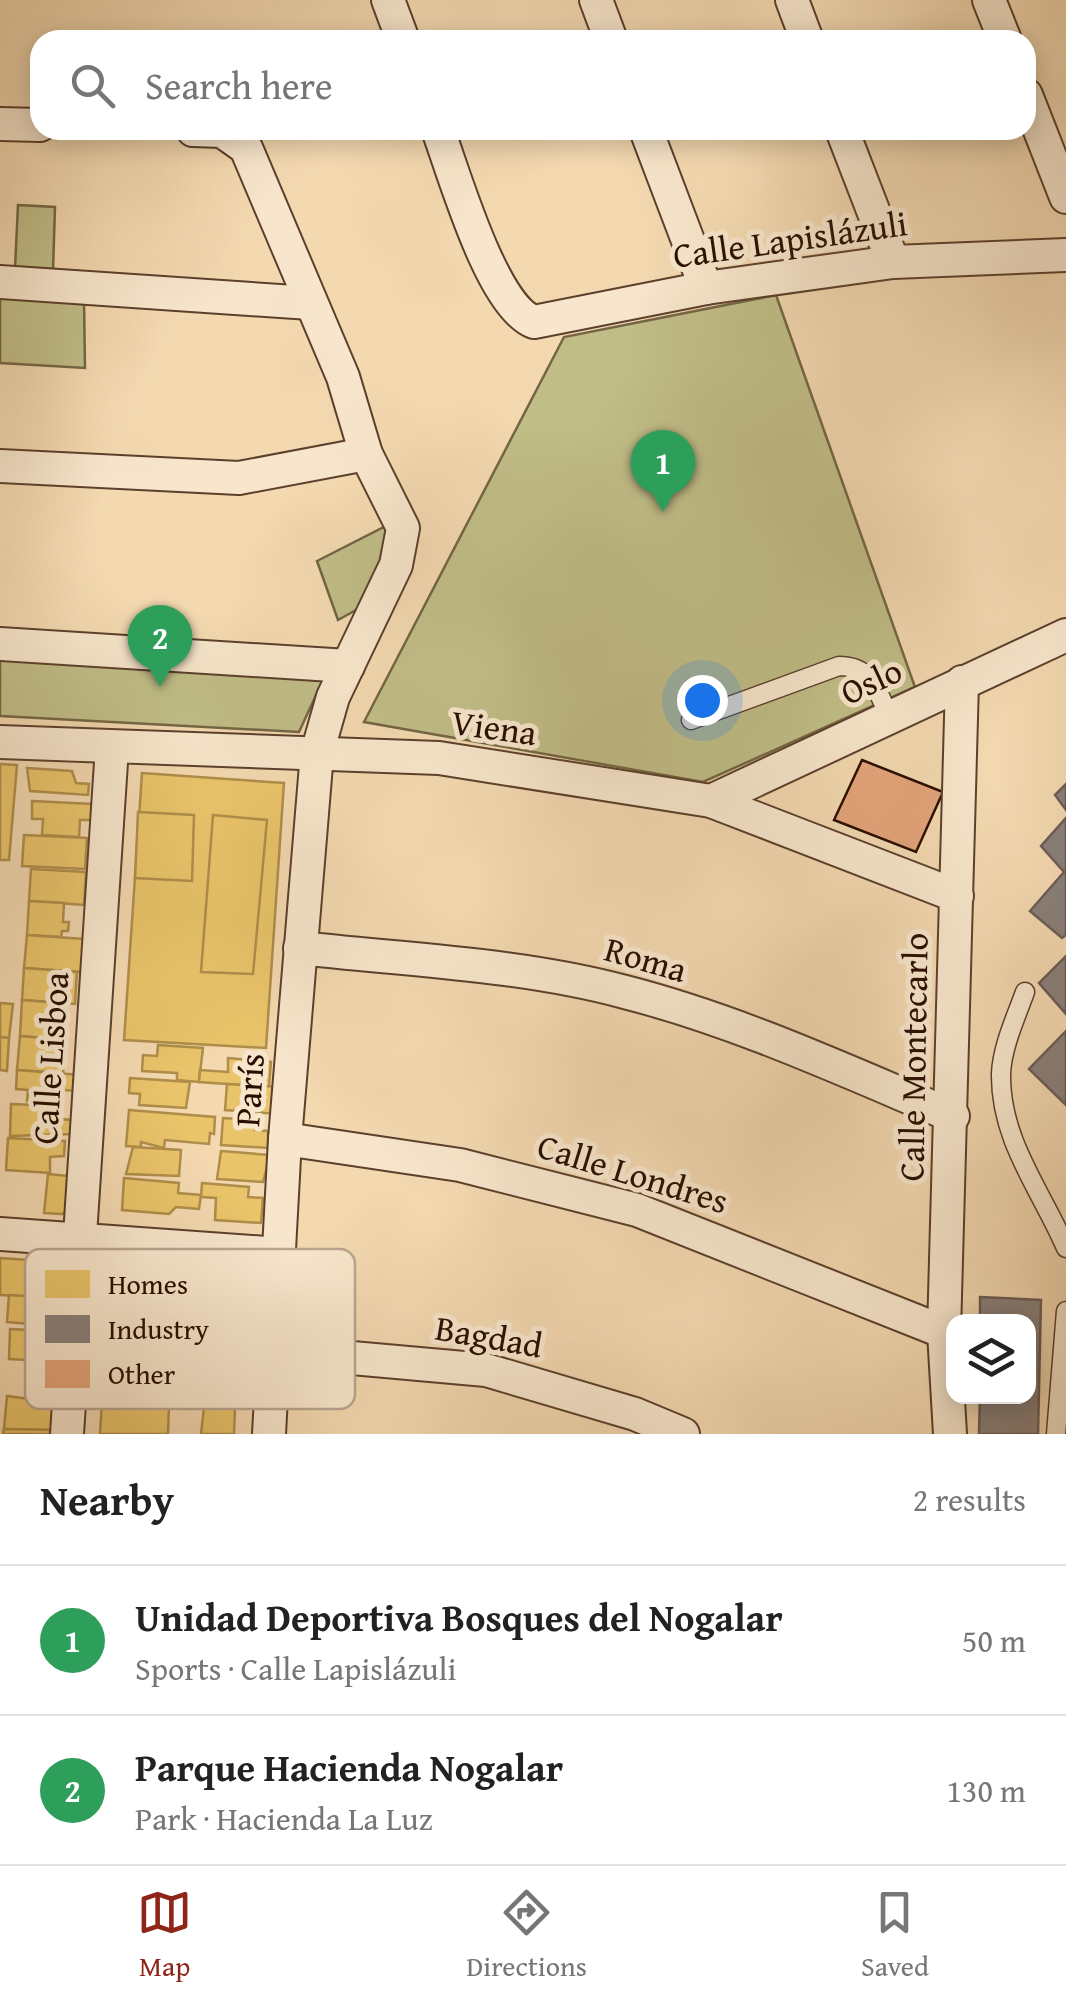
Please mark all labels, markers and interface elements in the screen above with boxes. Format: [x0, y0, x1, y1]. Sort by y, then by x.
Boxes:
search box [30, 30, 1036, 140]
text: Search here [145, 57, 333, 113]
icon: search [65, 58, 120, 113]
street label: Calle Lapislázuli [670, 197, 910, 281]
pin: 1 [630, 430, 696, 512]
pin: 2 [128, 604, 192, 687]
street label: Oslo [832, 645, 910, 717]
your location [677, 675, 728, 726]
street label: Viena [448, 696, 540, 758]
street label: Roma [599, 923, 693, 995]
street label: Calle Montecarlo [885, 932, 941, 1182]
street label: Calle Lisboa [19, 970, 81, 1146]
street label: París [221, 1052, 277, 1128]
street label: Calle Londres [531, 1120, 735, 1226]
legend [25, 1249, 355, 1409]
text: Homes [108, 1263, 188, 1304]
street label: Bagdad [432, 1302, 547, 1371]
text: Industry [108, 1308, 209, 1349]
map controls [946, 1314, 1036, 1404]
button: layers [946, 1314, 1036, 1404]
text: Other [108, 1353, 176, 1394]
text: Nearby [40, 1469, 174, 1530]
text: 2 results [913, 1476, 1026, 1523]
text: Unidad Deportiva Bosques del Nogalar [135, 1589, 783, 1645]
text: 1 [64, 1617, 81, 1664]
text: 50 m [962, 1617, 1026, 1664]
text: Sports · Calle Lapislázuli [135, 1645, 456, 1692]
text: Parque Hacienda Nogalar [135, 1739, 563, 1795]
text: 2 [64, 1767, 81, 1814]
text: 130 m [947, 1767, 1026, 1814]
text: Park · Hacienda La Luz [135, 1795, 433, 1842]
tab: Map [137, 1885, 192, 1986]
tab: Directions [466, 1885, 587, 1986]
tab: Saved [861, 1885, 929, 1986]

